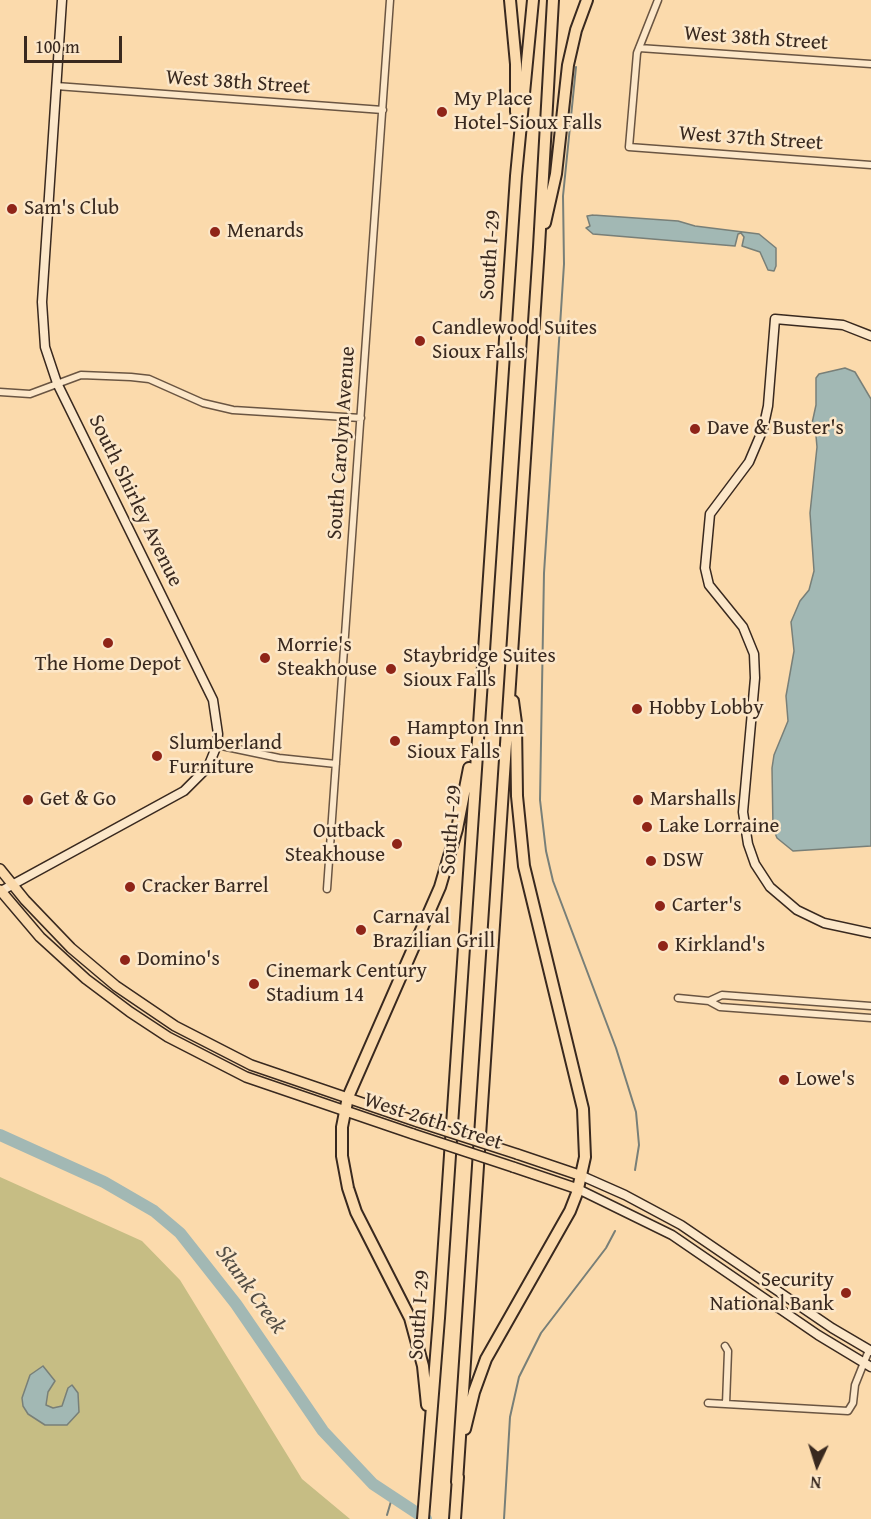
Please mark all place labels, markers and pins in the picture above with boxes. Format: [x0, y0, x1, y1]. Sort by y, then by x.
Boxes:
place label: My Place Hotel-Sioux Falls [454, 87, 602, 137]
marker: My Place Hotel-Sioux Falls [435, 105, 449, 119]
place label: Sam's Club [24, 196, 119, 222]
marker: Sam's Club [5, 202, 19, 216]
place label: Menards [227, 219, 304, 245]
marker: Menards [208, 225, 222, 239]
place label: Candlewood Suites Sioux Falls [432, 316, 597, 366]
marker: Candlewood Suites Sioux Falls [413, 334, 427, 348]
place label: Dave & Buster's [707, 416, 844, 442]
marker: Dave & Buster's [688, 422, 702, 436]
place label: Morrie's Steakhouse [277, 633, 377, 683]
marker: The Home Depot [101, 636, 115, 650]
place label: Staybridge Suites Sioux Falls [403, 644, 556, 694]
marker: Morrie's Steakhouse [258, 651, 272, 665]
place label: The Home Depot [35, 652, 181, 678]
marker: Staybridge Suites Sioux Falls [384, 662, 398, 676]
place label: Hobby Lobby [649, 696, 764, 722]
marker: Hobby Lobby [630, 702, 644, 716]
place label: Hampton Inn Sioux Falls [407, 716, 524, 766]
place label: Slumberland Furniture [169, 731, 282, 781]
marker: Hampton Inn Sioux Falls [388, 734, 402, 748]
marker: Slumberland Furniture [150, 749, 164, 763]
place label: Get & Go [40, 787, 116, 813]
place label: Marshalls [650, 787, 736, 813]
marker: Get & Go [21, 793, 35, 807]
marker: Marshalls [631, 793, 645, 807]
place label: Lake Lorraine [659, 814, 779, 840]
place label: Outback Steakhouse [285, 819, 385, 869]
marker: Lake Lorraine [640, 820, 654, 834]
marker: Outback Steakhouse [390, 837, 404, 851]
place label: DSW [663, 848, 704, 874]
marker: DSW [644, 854, 658, 868]
place label: Cracker Barrel [142, 874, 269, 900]
marker: Cracker Barrel [123, 880, 137, 894]
place label: Carter's [672, 893, 742, 919]
marker: Carter's [653, 899, 667, 913]
place label: Carnaval Brazilian Grill [373, 905, 495, 955]
marker: Carnaval Brazilian Grill [354, 923, 368, 937]
place label: Kirkland's [675, 933, 765, 959]
marker: Kirkland's [656, 939, 670, 953]
place label: Domino's [137, 947, 220, 973]
marker: Domino's [118, 953, 132, 967]
place label: Cinemark Century Stadium 14 [266, 959, 427, 1009]
marker: Cinemark Century Stadium 14 [247, 977, 261, 991]
place label: Lowe's [796, 1067, 855, 1093]
marker: Lowe's [777, 1073, 791, 1087]
place label: Security National Bank [710, 1268, 834, 1318]
marker: Security National Bank [839, 1286, 853, 1300]

